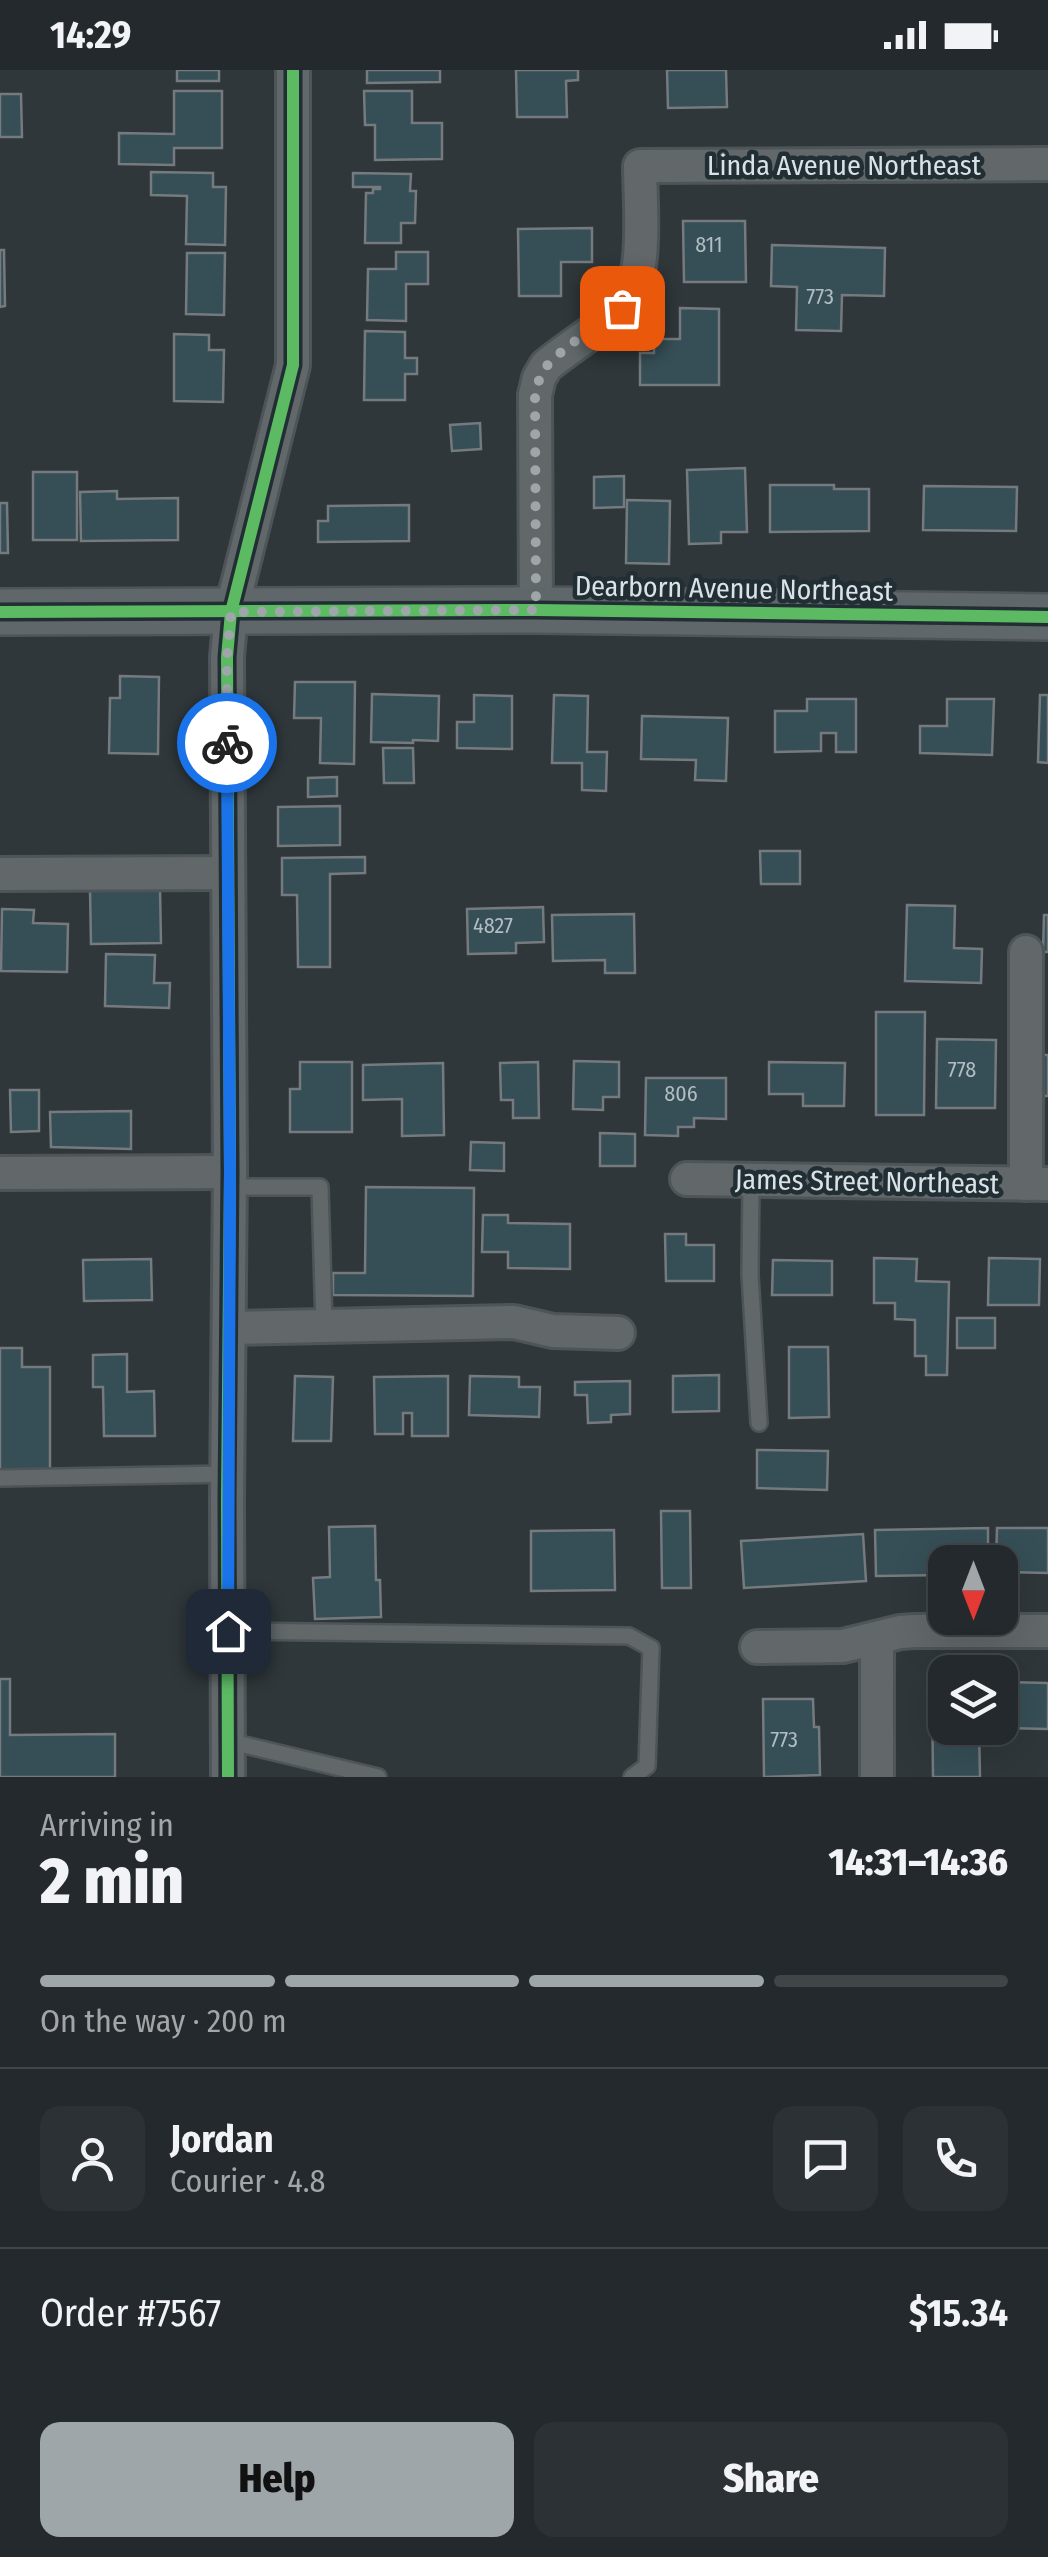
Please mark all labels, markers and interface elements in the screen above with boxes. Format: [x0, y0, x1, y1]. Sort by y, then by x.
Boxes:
text: 14:29 [50, 12, 131, 58]
street label: Linda Avenue Northeast [707, 149, 982, 182]
house number: 811 [695, 231, 723, 258]
pin [580, 266, 665, 351]
icon: bag [595, 281, 650, 336]
house number: 773 [806, 283, 834, 310]
street label: Dearborn Avenue Northeast [575, 569, 894, 608]
courier [177, 693, 277, 793]
icon: bike [200, 716, 255, 771]
house number: 4827 [473, 912, 513, 939]
house number: 778 [948, 1056, 976, 1083]
house number: 806 [664, 1080, 698, 1107]
street label: James Street Northeast [735, 1163, 1000, 1200]
north arrow [928, 1545, 1018, 1635]
map controls [928, 1545, 1018, 1745]
pin [186, 1589, 271, 1674]
icon: home [201, 1604, 256, 1659]
button: layers [928, 1655, 1018, 1745]
house number: 773 [770, 1726, 798, 1753]
text: Arriving in [40, 1806, 174, 1844]
text: 14:31–14:36 [828, 1839, 1008, 1885]
text: 2 min [40, 1842, 184, 1920]
text: On the way · 200 m [40, 2002, 287, 2040]
button: person [40, 2106, 145, 2211]
button: chat [773, 2106, 878, 2211]
button: phone [903, 2106, 1008, 2211]
text: Jordan [170, 2116, 274, 2162]
text: Courier · 4.8 [170, 2162, 326, 2200]
text: Order #7567 [40, 2290, 221, 2336]
text: $15.34 [909, 2290, 1008, 2336]
button: Help [40, 2422, 514, 2537]
button: Share [534, 2422, 1008, 2537]

